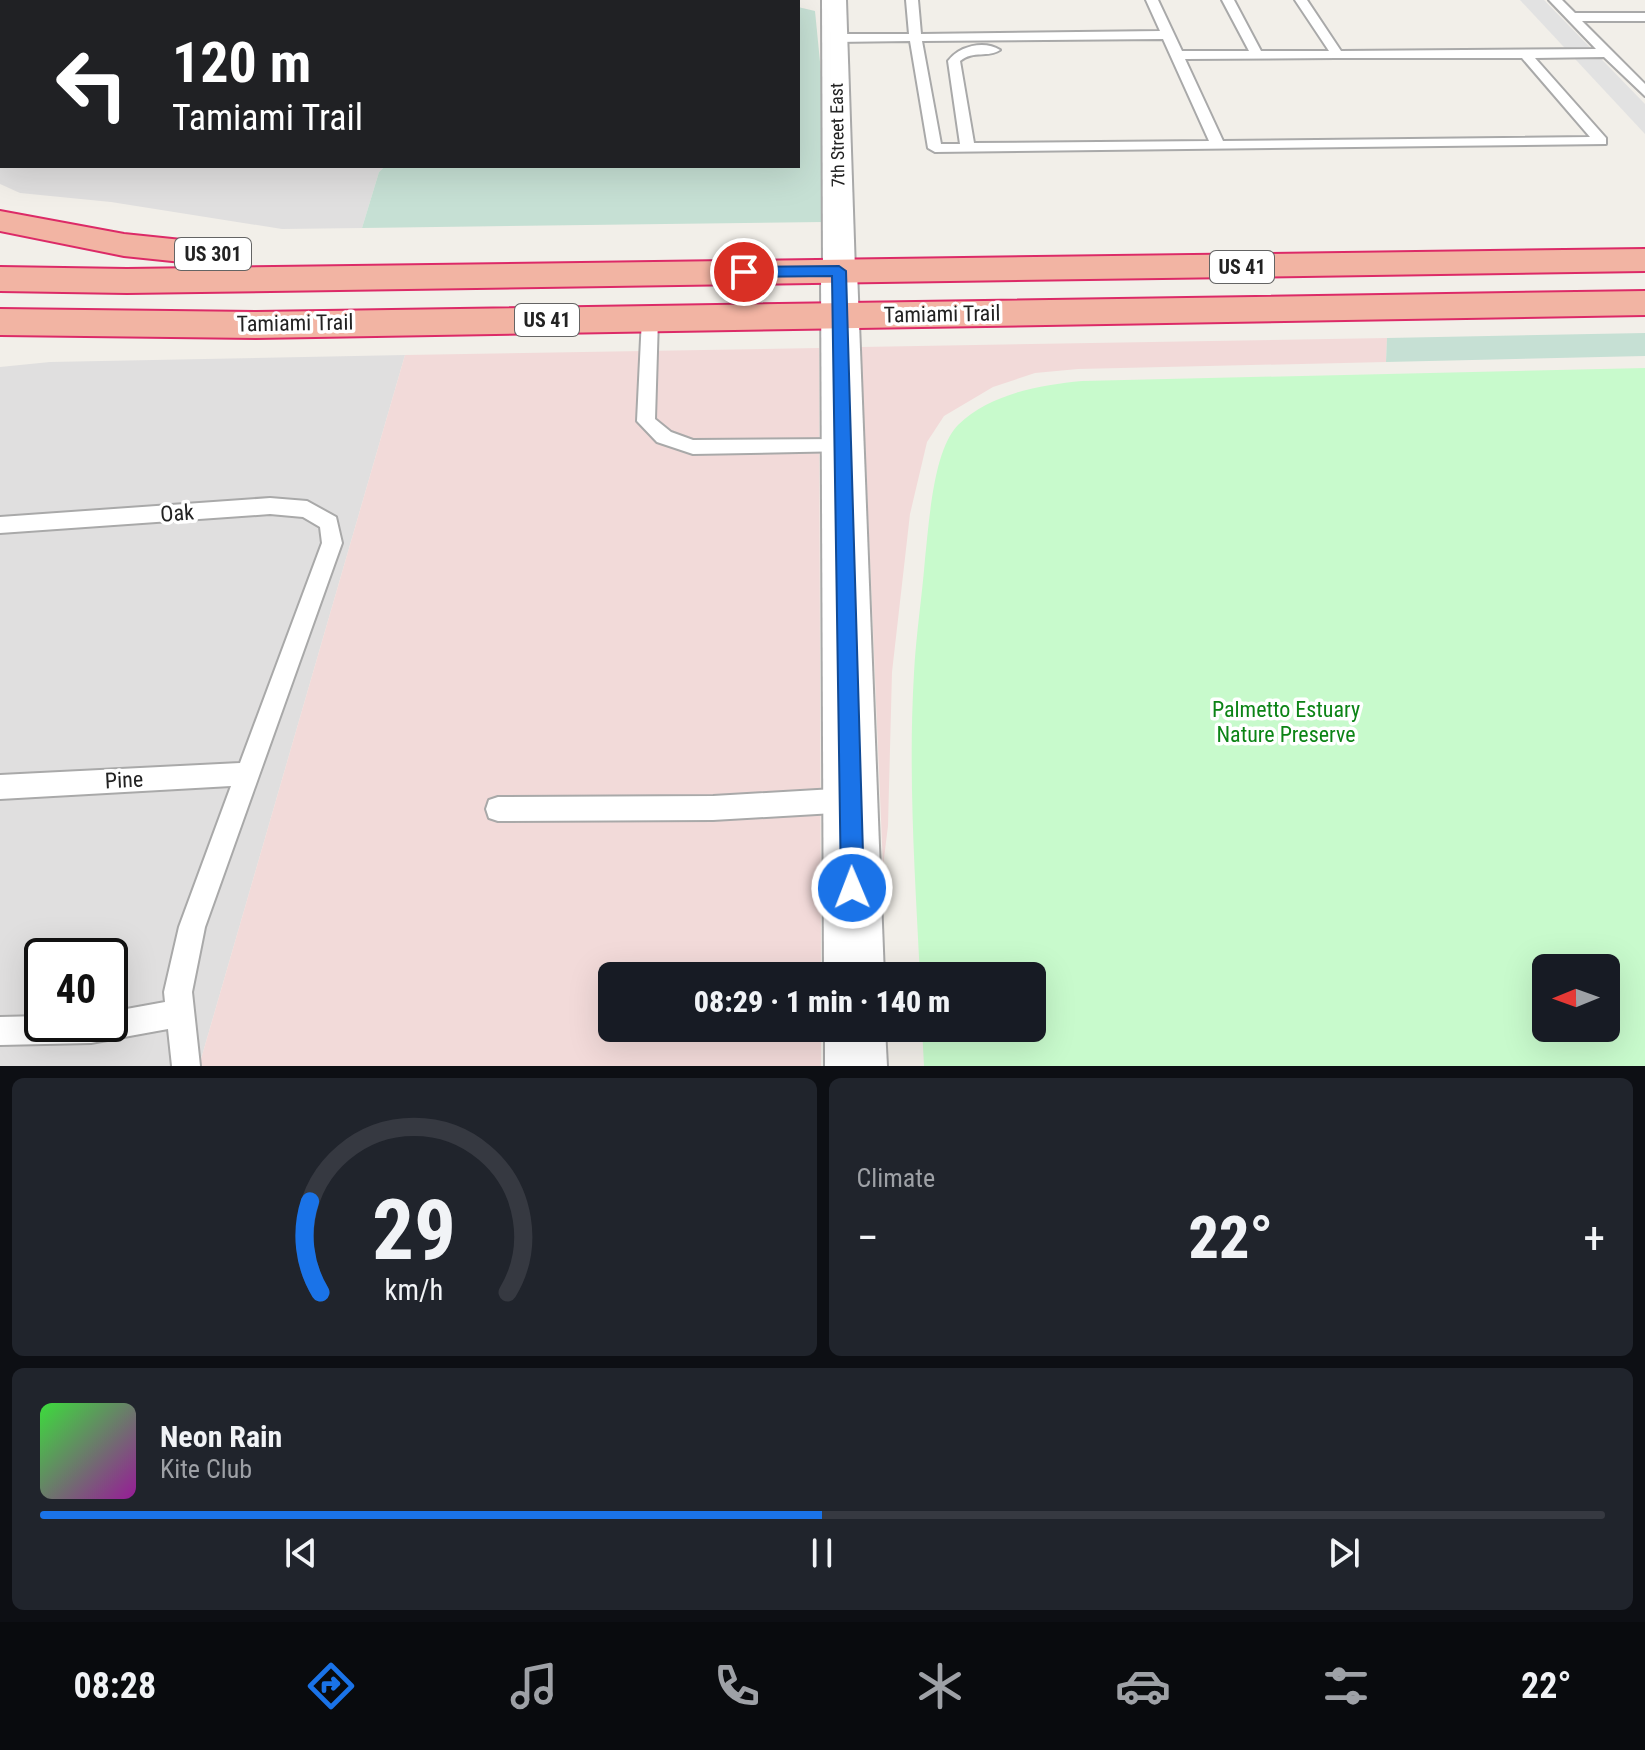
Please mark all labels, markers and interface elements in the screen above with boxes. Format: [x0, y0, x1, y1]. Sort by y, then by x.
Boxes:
text: 120 m [172, 30, 311, 96]
icon: left [40, 32, 144, 136]
street label: 7th Street East [826, 83, 848, 187]
text: Tamiami Trail [172, 97, 363, 139]
road number: US 301 [175, 238, 251, 270]
pin [710, 238, 778, 306]
icon: arrive [722, 250, 766, 294]
road number: US 41 [1210, 251, 1274, 283]
street label: Tamiami Trail [883, 300, 1001, 328]
road number: US 41 [515, 304, 579, 336]
street label: Tamiami Trail [236, 309, 354, 337]
street label: Oak [159, 499, 195, 527]
park label: Palmetto Estuary Nature Preserve [1212, 697, 1360, 747]
street label: Pine [104, 767, 144, 793]
position arrow [810, 846, 894, 930]
speed limit sign: 40 [24, 938, 128, 1042]
north arrow [1532, 954, 1620, 1042]
map controls [1532, 954, 1620, 1042]
text: 08:29 · 1 min · 140 m [694, 984, 950, 1019]
text: Climate [857, 1163, 935, 1193]
text: 29 [372, 1182, 456, 1279]
text: 22° [1189, 1202, 1273, 1273]
text: − [857, 1212, 879, 1264]
text: + [1583, 1212, 1605, 1264]
text: km/h [385, 1273, 444, 1307]
text: Neon Rain [160, 1419, 282, 1454]
text: Kite Club [160, 1454, 252, 1484]
icon: previous [279, 1531, 323, 1575]
icon: pause [800, 1531, 844, 1575]
icon: next [1322, 1531, 1366, 1575]
icon: directions [303, 1658, 359, 1714]
icon: music [506, 1658, 562, 1714]
icon: phone [709, 1658, 765, 1714]
icon: climate [912, 1658, 968, 1714]
icon: car [1115, 1658, 1171, 1714]
icon: filters [1318, 1658, 1374, 1714]
text: 08:28 [73, 1665, 156, 1707]
text: 22° [1521, 1665, 1571, 1707]

